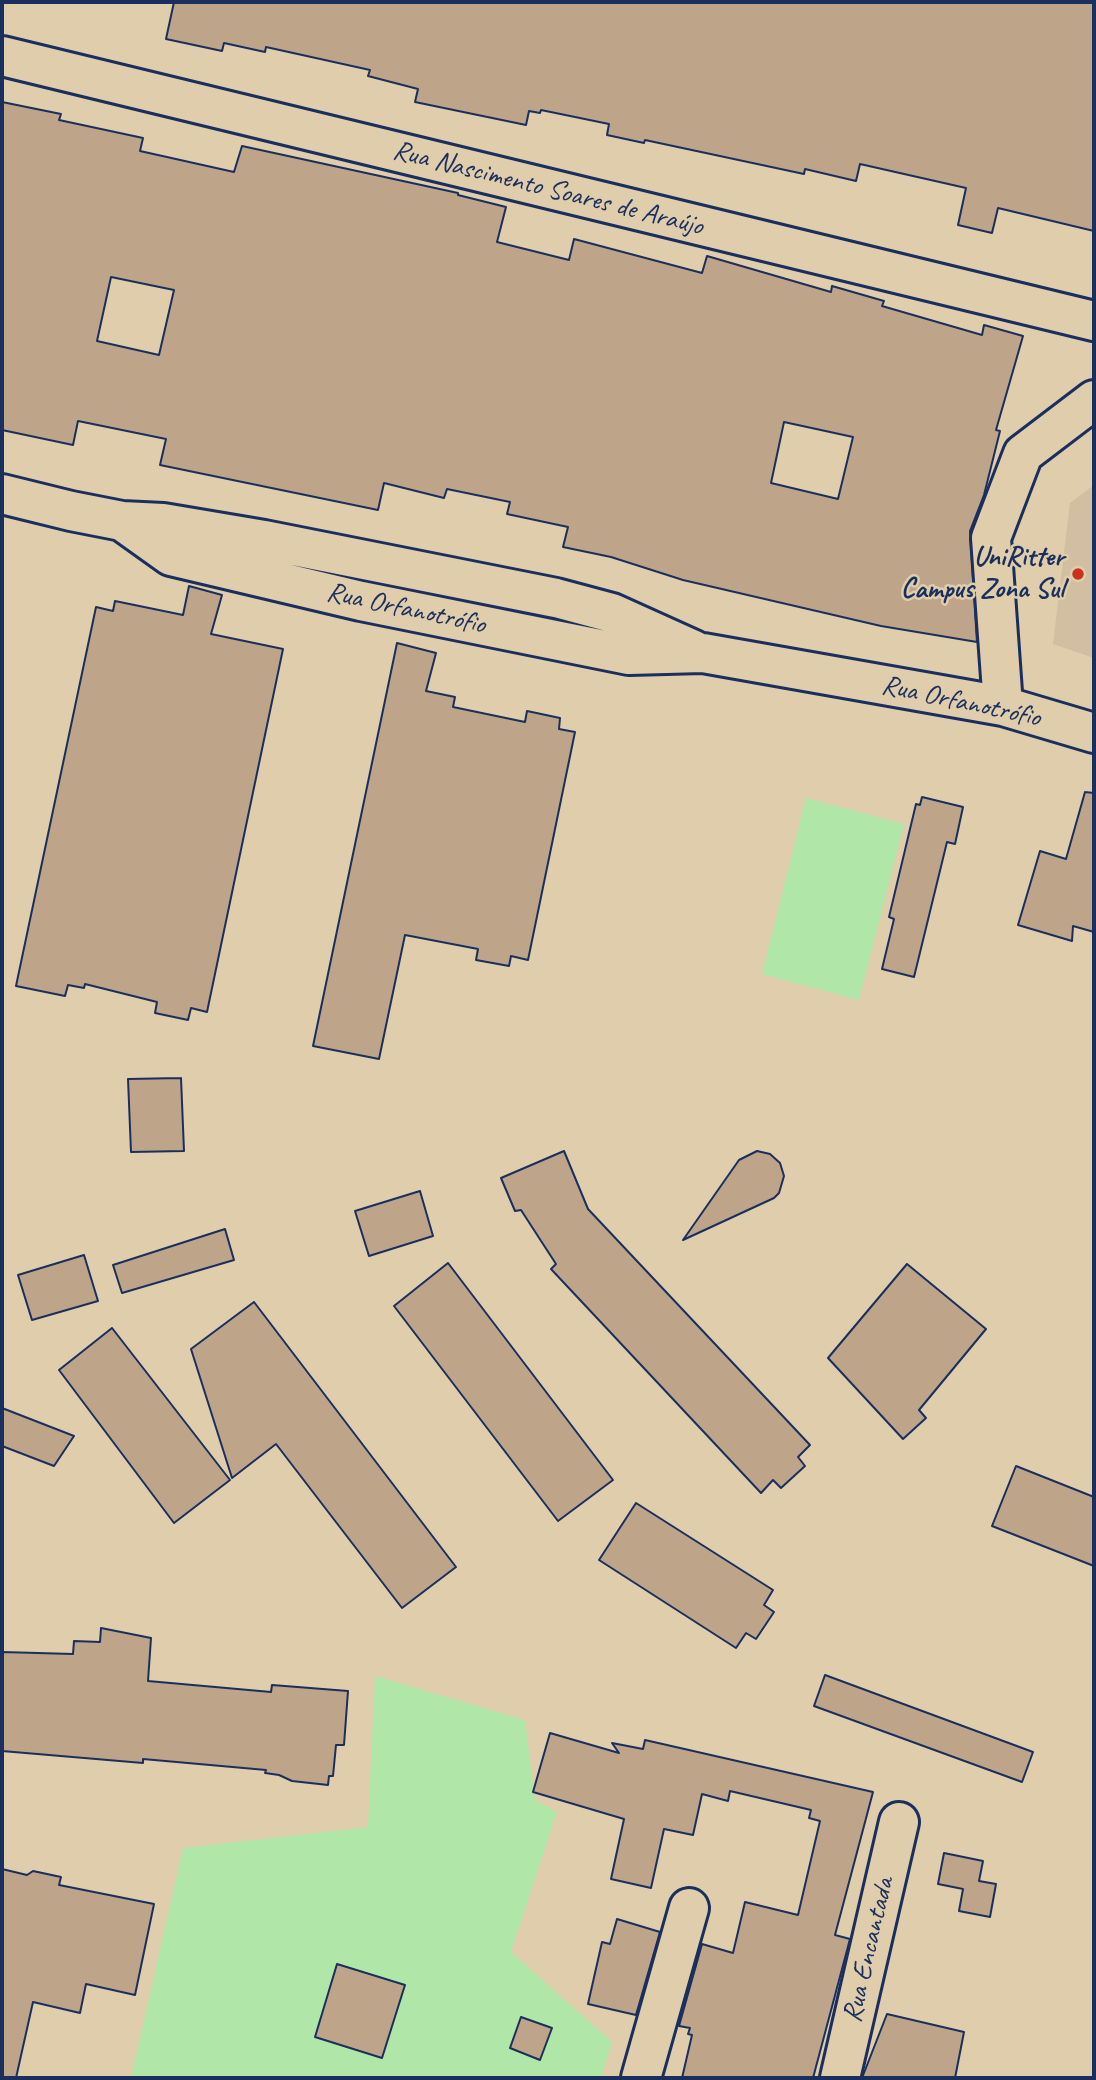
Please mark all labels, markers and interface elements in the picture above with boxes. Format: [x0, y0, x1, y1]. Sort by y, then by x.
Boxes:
street label: Rua Nascimento Soares de Araújo [390, 134, 706, 244]
place label: UniRitter Campus Zona Sul [901, 541, 1064, 607]
marker: UniRitter Campus Zona Sul [1070, 566, 1086, 582]
street label: Rua Orfanotrófio [324, 576, 488, 642]
street label: Rua Orfanotrófio [879, 669, 1043, 735]
street label: Rua Encantada [836, 1874, 902, 2026]

